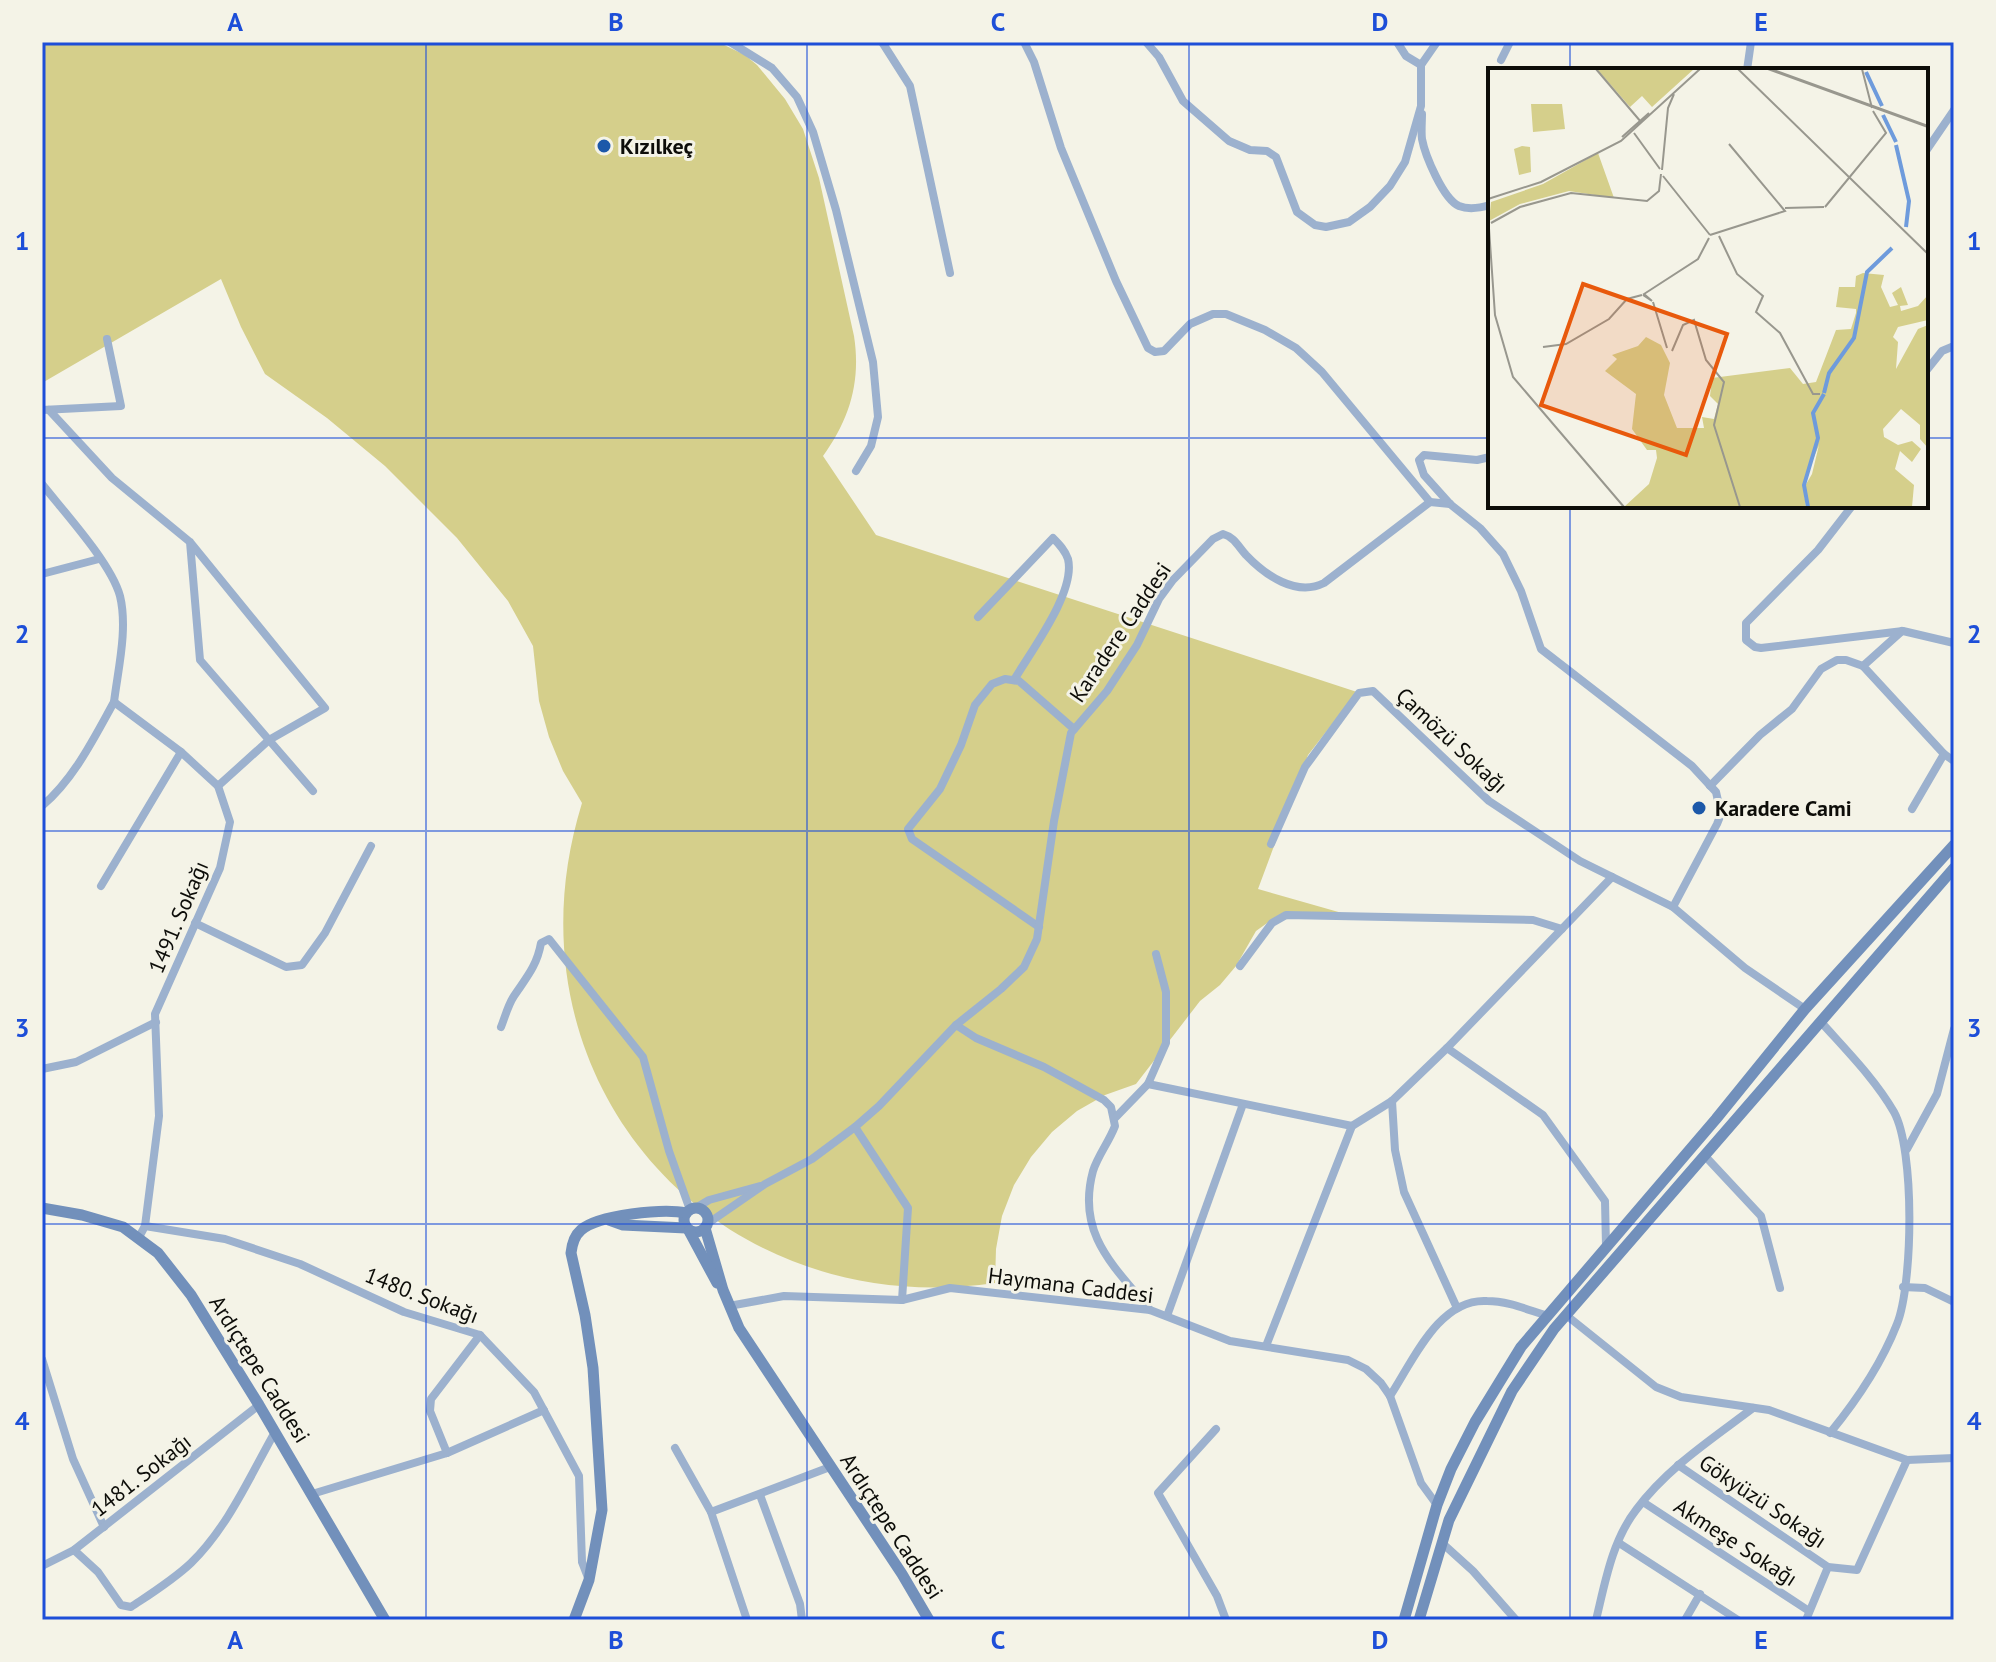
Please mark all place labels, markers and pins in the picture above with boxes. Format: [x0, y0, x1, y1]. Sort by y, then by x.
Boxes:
place label: Kızılkeç [620, 132, 694, 160]
marker: Kızılkeç [595, 137, 613, 155]
place label: Karadere Cami [1715, 794, 1852, 822]
marker: Karadere Cami [1690, 799, 1708, 817]

